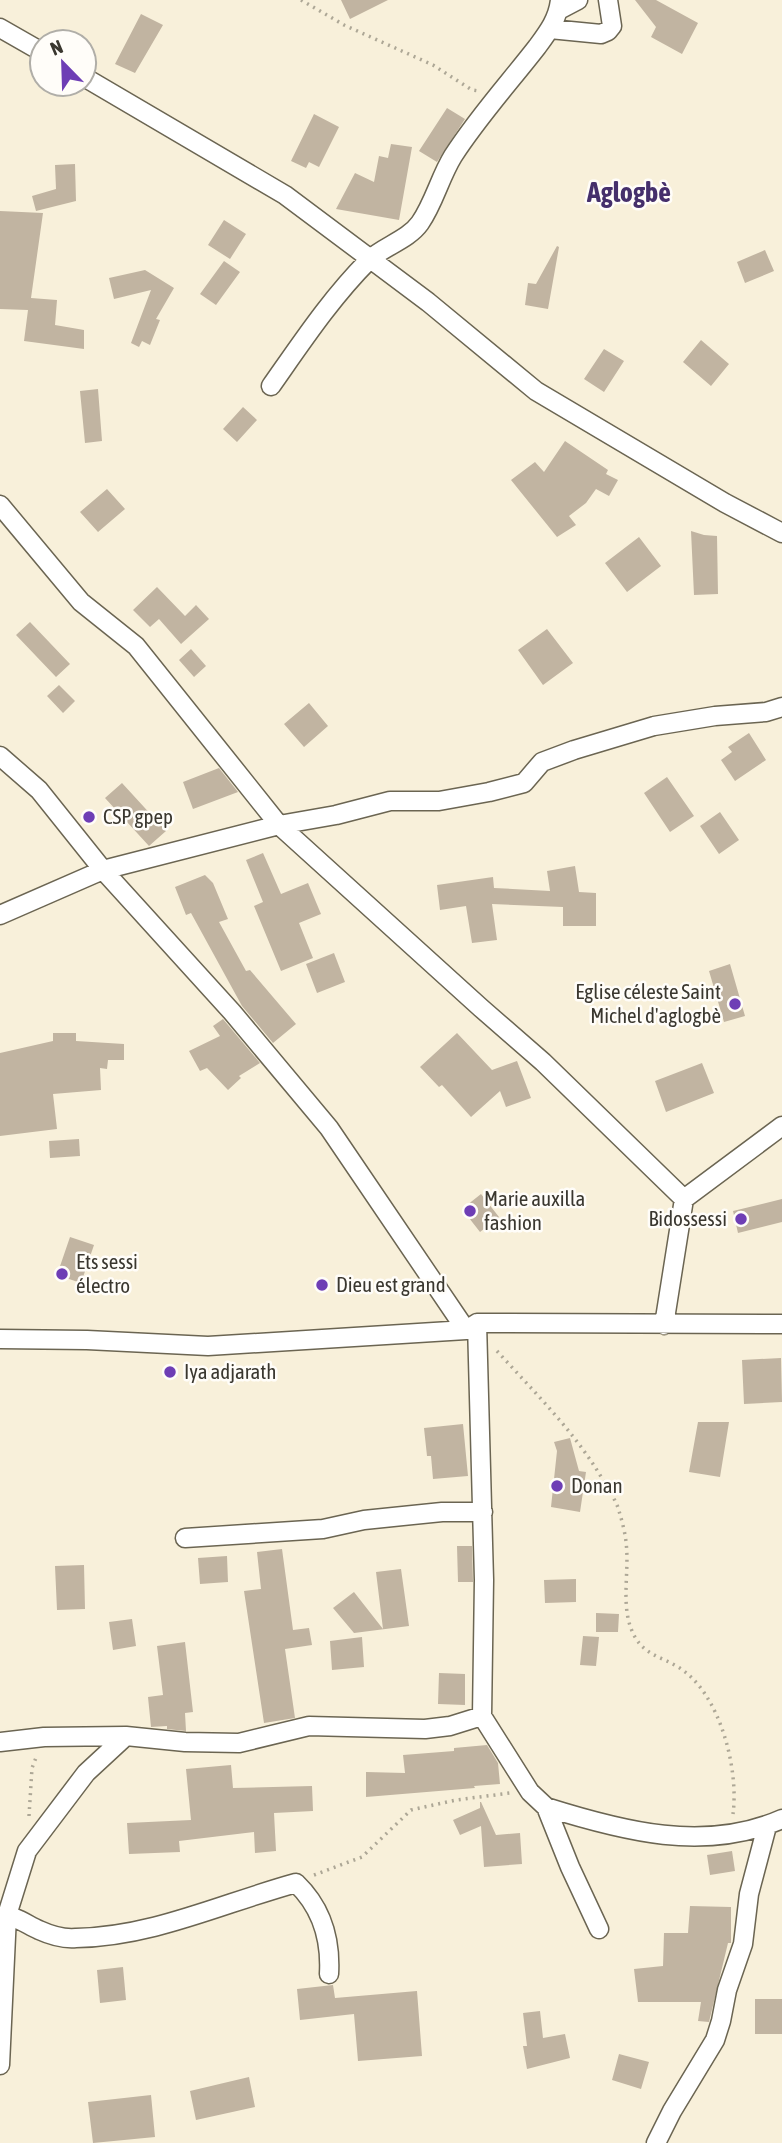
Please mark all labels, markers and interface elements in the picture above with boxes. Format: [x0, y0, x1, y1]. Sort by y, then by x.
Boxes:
north arrow [28, 28, 98, 98]
text: N [47, 35, 66, 60]
district label: Aglogbè [586, 176, 671, 208]
place label: CSP gpep [103, 804, 173, 828]
marker: CSP gpep [81, 809, 97, 825]
place label: Eglise céleste Saint Michel d'aglogbè [575, 979, 721, 1027]
marker: Eglise céleste Saint Michel d'aglogbè [727, 996, 743, 1012]
place label: Marie auxilla fashion [484, 1186, 585, 1234]
marker: Marie auxilla fashion [462, 1203, 478, 1219]
place label: Bidossessi [648, 1206, 727, 1230]
marker: Bidossessi [733, 1211, 749, 1227]
place label: Ets sessi électro [76, 1249, 138, 1297]
marker: Ets sessi électro [54, 1266, 70, 1282]
place label: Dieu est grand [336, 1272, 446, 1296]
marker: Dieu est grand [314, 1277, 330, 1293]
place label: Iya adjarath [184, 1359, 277, 1383]
marker: Iya adjarath [162, 1364, 178, 1380]
place label: Donan [571, 1473, 623, 1497]
marker: Donan [549, 1478, 565, 1494]

